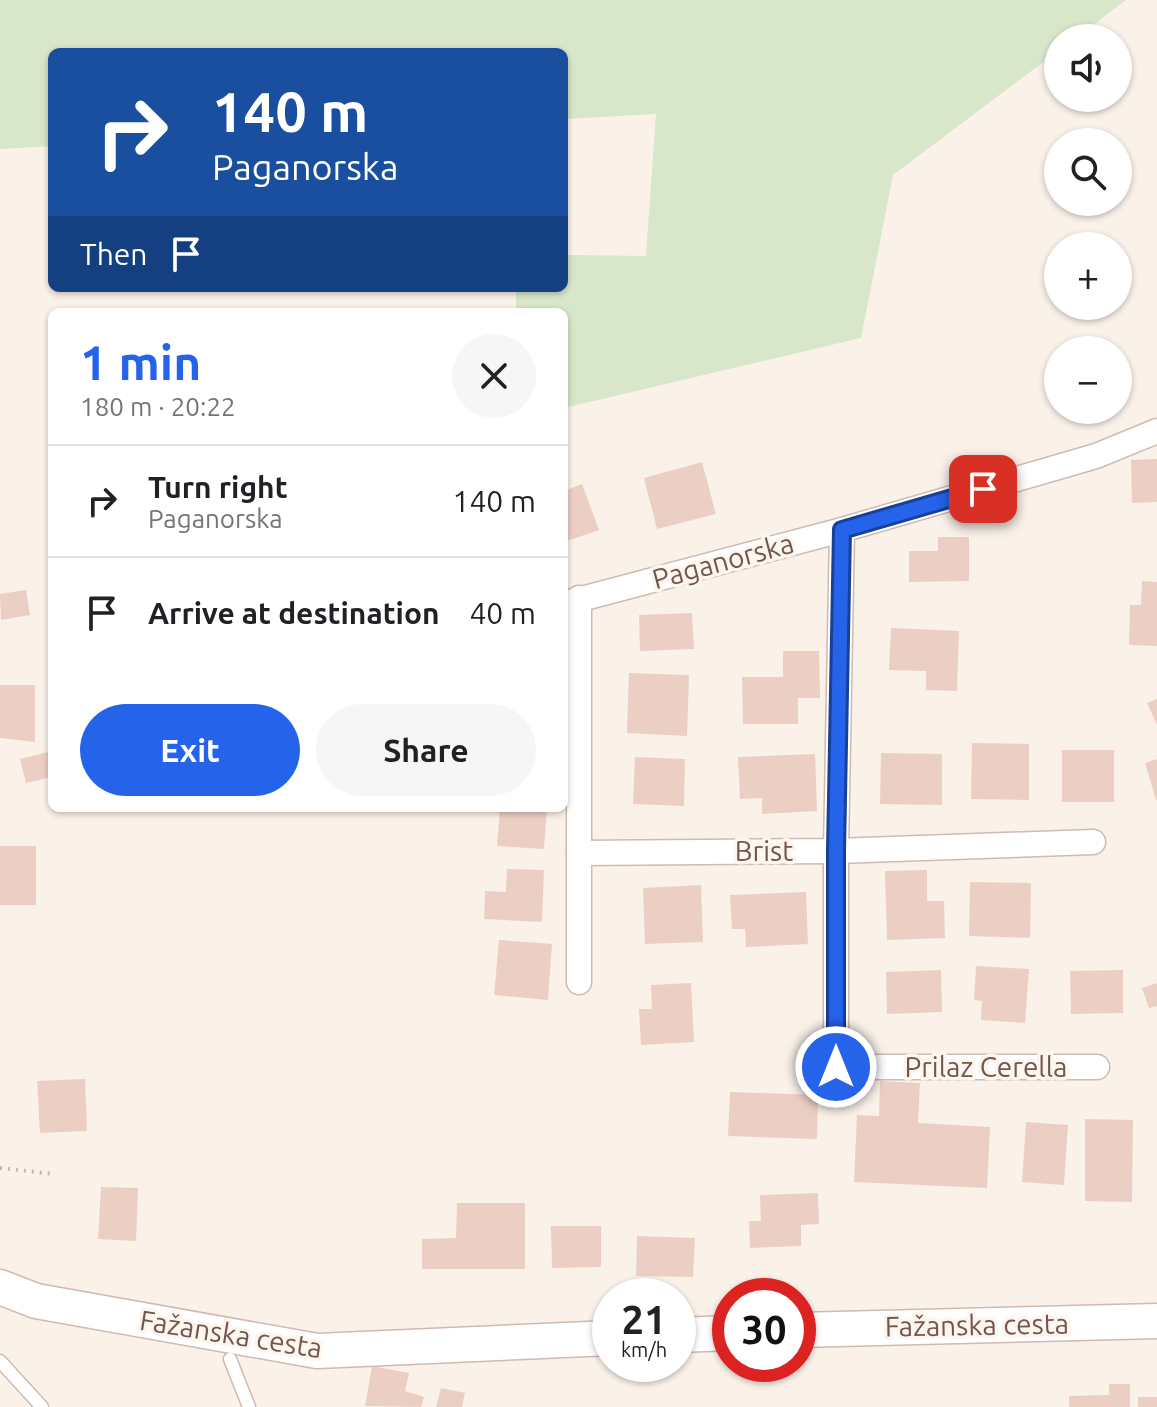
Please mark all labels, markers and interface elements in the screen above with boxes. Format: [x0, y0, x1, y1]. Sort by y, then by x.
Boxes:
map controls [1044, 24, 1132, 424]
button: sound [1044, 24, 1132, 112]
icon: right [80, 80, 184, 184]
text: 140 m [212, 80, 368, 143]
button: search [1044, 128, 1132, 216]
text: Paganorska [212, 146, 398, 187]
icon: arrive [164, 232, 208, 276]
button: + [1044, 232, 1132, 320]
text: Then [80, 237, 148, 271]
button: close [452, 334, 536, 418]
text: 1 min [80, 335, 201, 389]
button: − [1044, 336, 1132, 424]
text: 180 m · 20:22 [80, 392, 236, 421]
pin [949, 455, 1017, 523]
icon: arrive [961, 467, 1005, 511]
text: Turn right [148, 470, 288, 504]
icon: right [80, 479, 124, 523]
text: 140 m [452, 484, 536, 518]
text: Paganorska [148, 504, 283, 533]
street label: Paganorska [649, 527, 797, 594]
icon: arrive [80, 591, 124, 635]
text: Arrive at destination [148, 596, 440, 630]
text: 40 m [469, 596, 536, 630]
button: Exit [80, 704, 300, 796]
button: Share [316, 704, 536, 796]
street label: Brist [735, 835, 793, 866]
position arrow [794, 1025, 878, 1109]
street label: Prilaz Cerella [905, 1051, 1068, 1082]
speed limit sign: 30 [712, 1278, 816, 1382]
text: 21 [621, 1297, 667, 1342]
street label: Fažanska cesta [138, 1304, 324, 1363]
street label: Fažanska cesta [885, 1307, 1069, 1342]
text: km/h [621, 1338, 667, 1361]

